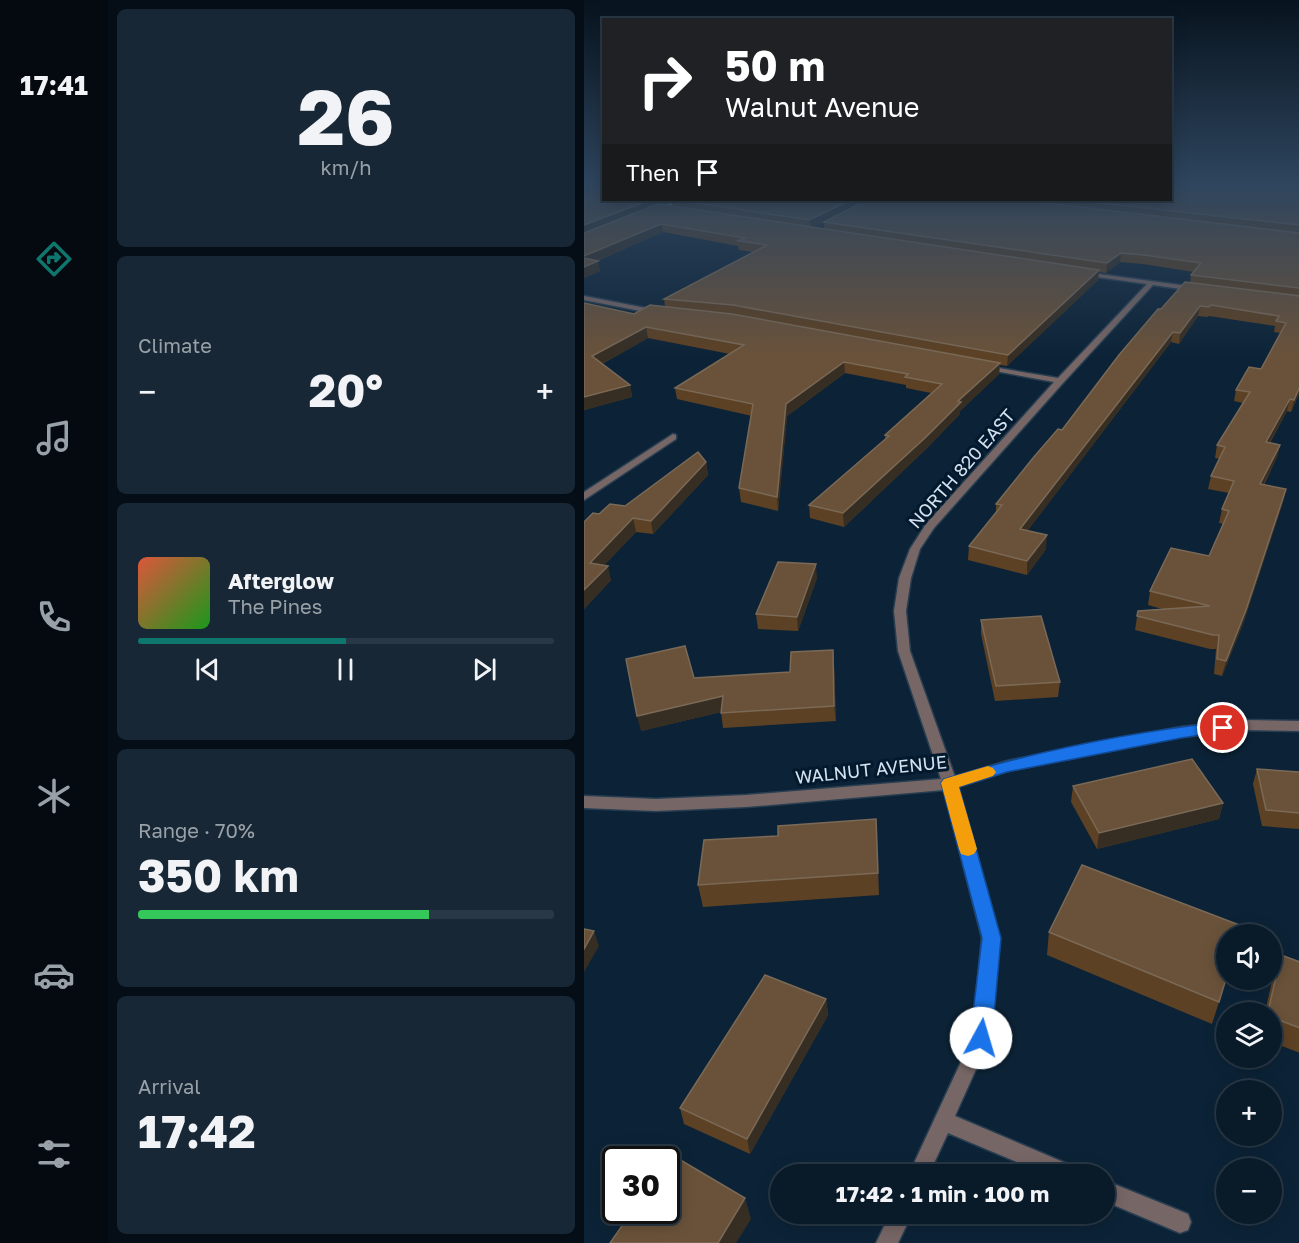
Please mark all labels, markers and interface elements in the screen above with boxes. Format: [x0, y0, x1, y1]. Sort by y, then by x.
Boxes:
text: 50 m [725, 40, 825, 90]
icon: right [626, 42, 704, 120]
text: 17:41 [20, 69, 88, 101]
text: 26 [297, 69, 395, 162]
text: Walnut Avenue [725, 91, 920, 123]
text: km/h [321, 155, 371, 179]
icon: arrive [691, 156, 724, 189]
text: Then [626, 159, 679, 186]
icon: directions [33, 238, 75, 280]
text: Climate [138, 333, 212, 357]
text: 20° [309, 363, 383, 417]
text: − [138, 372, 156, 411]
text: + [536, 372, 554, 411]
street label: NORTH 820 EAST [903, 404, 1019, 532]
icon: music [33, 417, 75, 459]
text: Afterglow [228, 567, 334, 594]
text: The Pines [228, 594, 322, 618]
icon: phone [33, 596, 75, 638]
icon: previous [191, 653, 224, 686]
icon: pause [329, 653, 362, 686]
icon: next [468, 653, 501, 686]
pin [1197, 702, 1248, 753]
icon: arrive [1206, 711, 1239, 744]
street label: WALNUT AVENUE [794, 750, 948, 788]
icon: climate [33, 775, 75, 817]
text: Range · 70% [138, 818, 255, 842]
text: 350 km [138, 848, 299, 902]
map controls [1216, 924, 1282, 1224]
button: sound [1216, 924, 1282, 990]
icon: car [33, 954, 75, 996]
button: layers [1216, 1002, 1282, 1068]
position arrow [949, 1006, 1013, 1070]
text: Arrival [138, 1074, 201, 1098]
button: + [1216, 1080, 1282, 1146]
text: 17:42 [138, 1104, 256, 1158]
icon: filters [33, 1133, 75, 1175]
speed limit sign: 30 [602, 1146, 680, 1224]
button: − [1216, 1158, 1282, 1224]
text: 17:42 · 1 min · 100 m [836, 1180, 1049, 1207]

